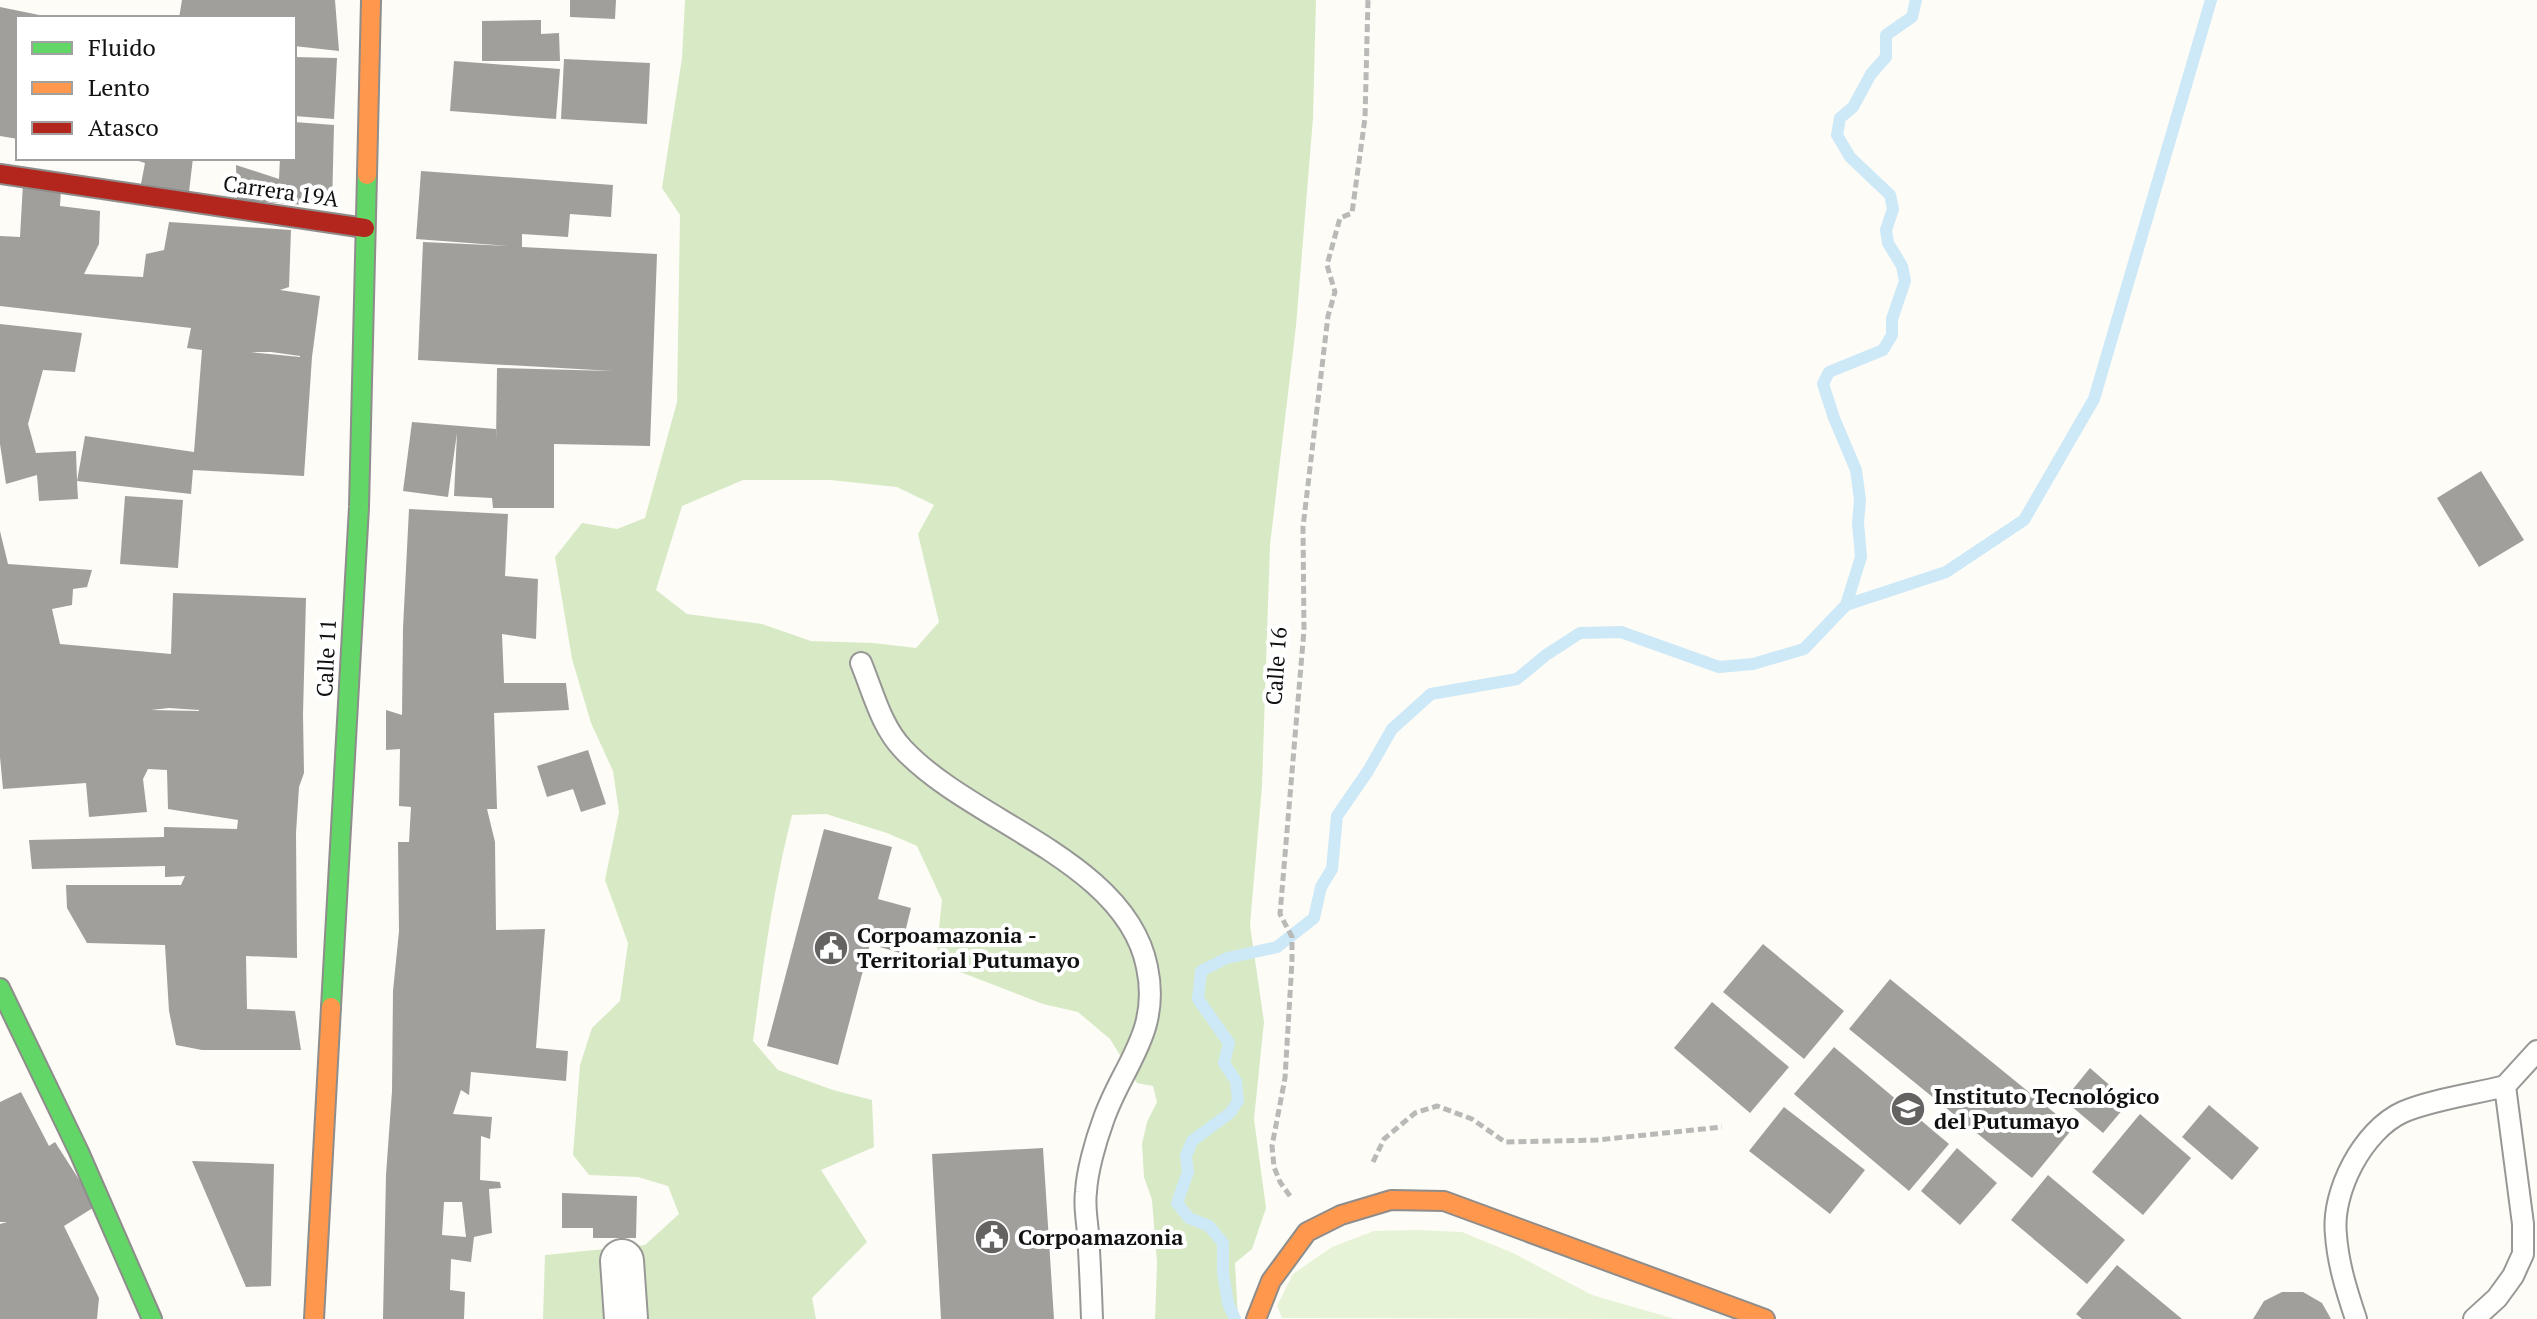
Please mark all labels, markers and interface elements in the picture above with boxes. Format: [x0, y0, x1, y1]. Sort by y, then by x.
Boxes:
legend [16, 16, 296, 160]
text: Fluido [88, 31, 156, 63]
text: Lento [88, 71, 150, 103]
text: Atasco [88, 111, 159, 143]
street label: Carrera 19A [221, 168, 342, 213]
street label: Calle 11 [309, 618, 342, 698]
street label: Calle 16 [1258, 626, 1293, 706]
place label: Corpoamazonia - Territorial Putumayo [857, 920, 1080, 974]
public building icon: Corpoamazonia - Territorial Putumayo [812, 929, 850, 967]
place label: Instituto Tecnológico del Putumayo [1934, 1081, 2159, 1135]
school or university icon: Instituto Tecnológico del Putumayo [1889, 1090, 1927, 1128]
public building icon: Corpoamazonia [973, 1218, 1011, 1256]
place label: Corpoamazonia [1018, 1222, 1184, 1251]

